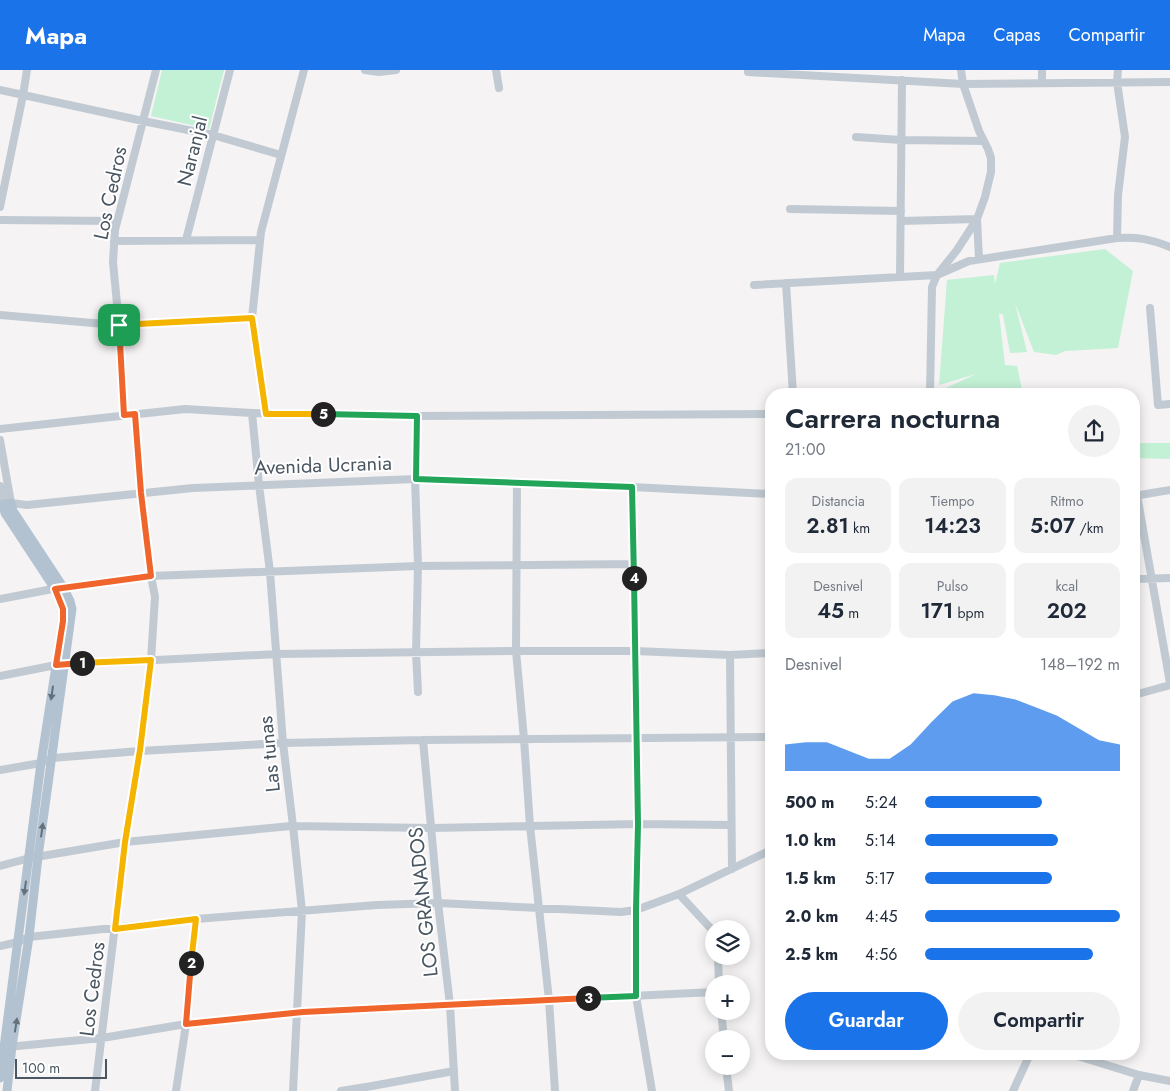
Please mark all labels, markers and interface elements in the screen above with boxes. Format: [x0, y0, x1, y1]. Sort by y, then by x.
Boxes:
text: Mapa [25, 18, 87, 53]
text: Mapa [923, 22, 965, 48]
text: Capas [993, 22, 1041, 48]
text: Compartir [1069, 22, 1145, 48]
street label: Naranjal [170, 113, 215, 189]
street label: Los Cedros [86, 144, 135, 243]
pin [98, 304, 140, 346]
icon: arrive [105, 311, 133, 339]
text: Carrera nocturna [785, 398, 1000, 439]
pin: 5 [310, 402, 336, 426]
text: 5 [319, 404, 328, 424]
button: share [1068, 405, 1120, 457]
text: 21:00 [785, 438, 825, 461]
street label: Avenida Ucrania [254, 449, 392, 482]
text: Distancia [812, 491, 865, 511]
text: Tiempo [931, 491, 974, 511]
text: Ritmo [1050, 491, 1084, 511]
text: 2.81 [806, 511, 849, 541]
text: 14:23 [924, 511, 981, 541]
text: 5:07 [1030, 511, 1075, 541]
text: km [849, 518, 870, 538]
text: /km [1075, 518, 1104, 538]
pin: 4 [622, 566, 646, 590]
text: 4 [630, 568, 639, 588]
text: Desnivel [813, 576, 863, 596]
text: Pulso [937, 576, 968, 596]
text: kcal [1056, 576, 1078, 596]
text: 45 [817, 596, 844, 626]
text: 171 [921, 596, 953, 626]
text: 202 [1047, 596, 1087, 626]
text: m [844, 603, 859, 623]
text: bpm [953, 603, 984, 623]
pin: 1 [70, 650, 94, 676]
text: 1 [79, 653, 86, 673]
text: Desnivel [785, 653, 842, 676]
text: 148–192 m [1040, 653, 1120, 676]
one-way arrow [47, 685, 55, 701]
street label: Las tunas [251, 715, 288, 793]
text: 500 m [785, 791, 834, 814]
text: 5:24 [865, 791, 897, 814]
one-way arrow [38, 821, 46, 837]
street label: LOS GRANADOS [401, 826, 446, 978]
text: 1.0 km [785, 829, 836, 852]
text: 5:14 [865, 829, 895, 852]
text: 1.5 km [785, 867, 836, 890]
text: 5:17 [865, 867, 894, 890]
one-way arrow [21, 881, 29, 897]
text: 2.0 km [785, 905, 838, 928]
text: 4:45 [865, 905, 897, 928]
map controls [705, 920, 750, 1075]
button: layers [705, 920, 750, 965]
street label: Los Cedros [72, 940, 113, 1038]
text: 2.5 km [785, 943, 838, 966]
text: 4:56 [865, 943, 897, 966]
pin: 2 [178, 950, 204, 976]
text: 2 [187, 953, 196, 973]
button: + [705, 975, 750, 1020]
pin: 3 [576, 986, 600, 1010]
text: 3 [584, 988, 593, 1008]
button: Guardar [785, 992, 948, 1050]
button: Compartir [958, 992, 1120, 1050]
one-way arrow [12, 1017, 20, 1033]
button: − [705, 1030, 750, 1075]
scale bar [15, 1056, 108, 1079]
text: 100 m [22, 1058, 60, 1078]

